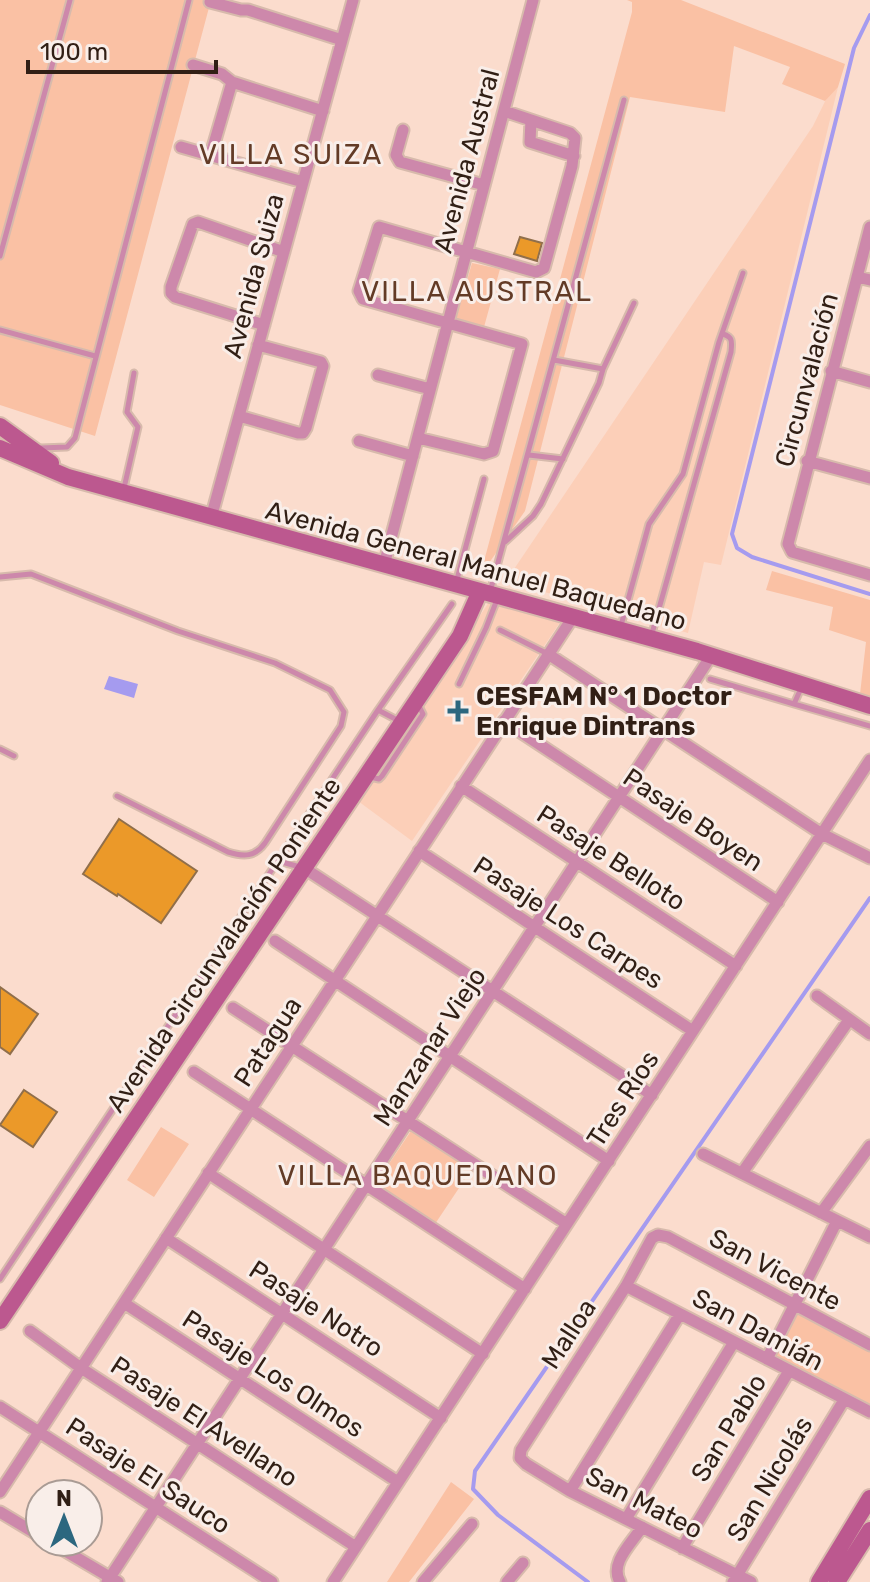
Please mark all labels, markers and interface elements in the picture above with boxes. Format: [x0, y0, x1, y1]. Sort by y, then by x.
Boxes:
scale bar [28, 24, 216, 74]
text: 100 m [40, 38, 108, 66]
street label: Avenida Austral [428, 66, 506, 256]
district label: VILLA SUIZA [199, 138, 383, 171]
street label: Avenida Suiza [217, 190, 291, 362]
district label: VILLA AUSTRAL [361, 275, 593, 308]
street label: Circunvalación [769, 290, 845, 470]
street label: Avenida General Manuel Baquedano [262, 495, 690, 637]
place label: CESFAM N° 1 Doctor Enrique Dintrans [476, 681, 732, 742]
marker: CESFAM N° 1 Doctor Enrique Dintrans [447, 700, 469, 722]
street label: Pasaje Boyen [617, 762, 769, 878]
street label: Avenida Circunvalación Poniente [100, 772, 348, 1118]
street label: Pasaje Belloto [531, 799, 691, 917]
street label: Pasaje Los Carpes [467, 850, 669, 996]
street label: Manzanar Viejo [367, 962, 493, 1132]
street label: Patagua [228, 991, 308, 1093]
street label: Tres Ríos [581, 1045, 665, 1153]
district label: VILLA BAQUEDANO [278, 1159, 558, 1192]
street label: San Vicente [704, 1222, 846, 1318]
street label: Pasaje Notro [243, 1254, 389, 1364]
street label: San Damián [687, 1282, 829, 1378]
street label: Malloa [535, 1293, 603, 1375]
street label: Pasaje Los Olmos [176, 1304, 370, 1444]
street label: Pasaje El Avellano [105, 1350, 303, 1494]
street label: San Pablo [685, 1369, 773, 1487]
street label: Pasaje El Sauco [60, 1411, 236, 1541]
street label: San Nicolás [721, 1411, 819, 1547]
street label: San Mateo [580, 1460, 708, 1546]
north arrow [24, 1478, 104, 1558]
text: N [56, 1485, 72, 1512]

